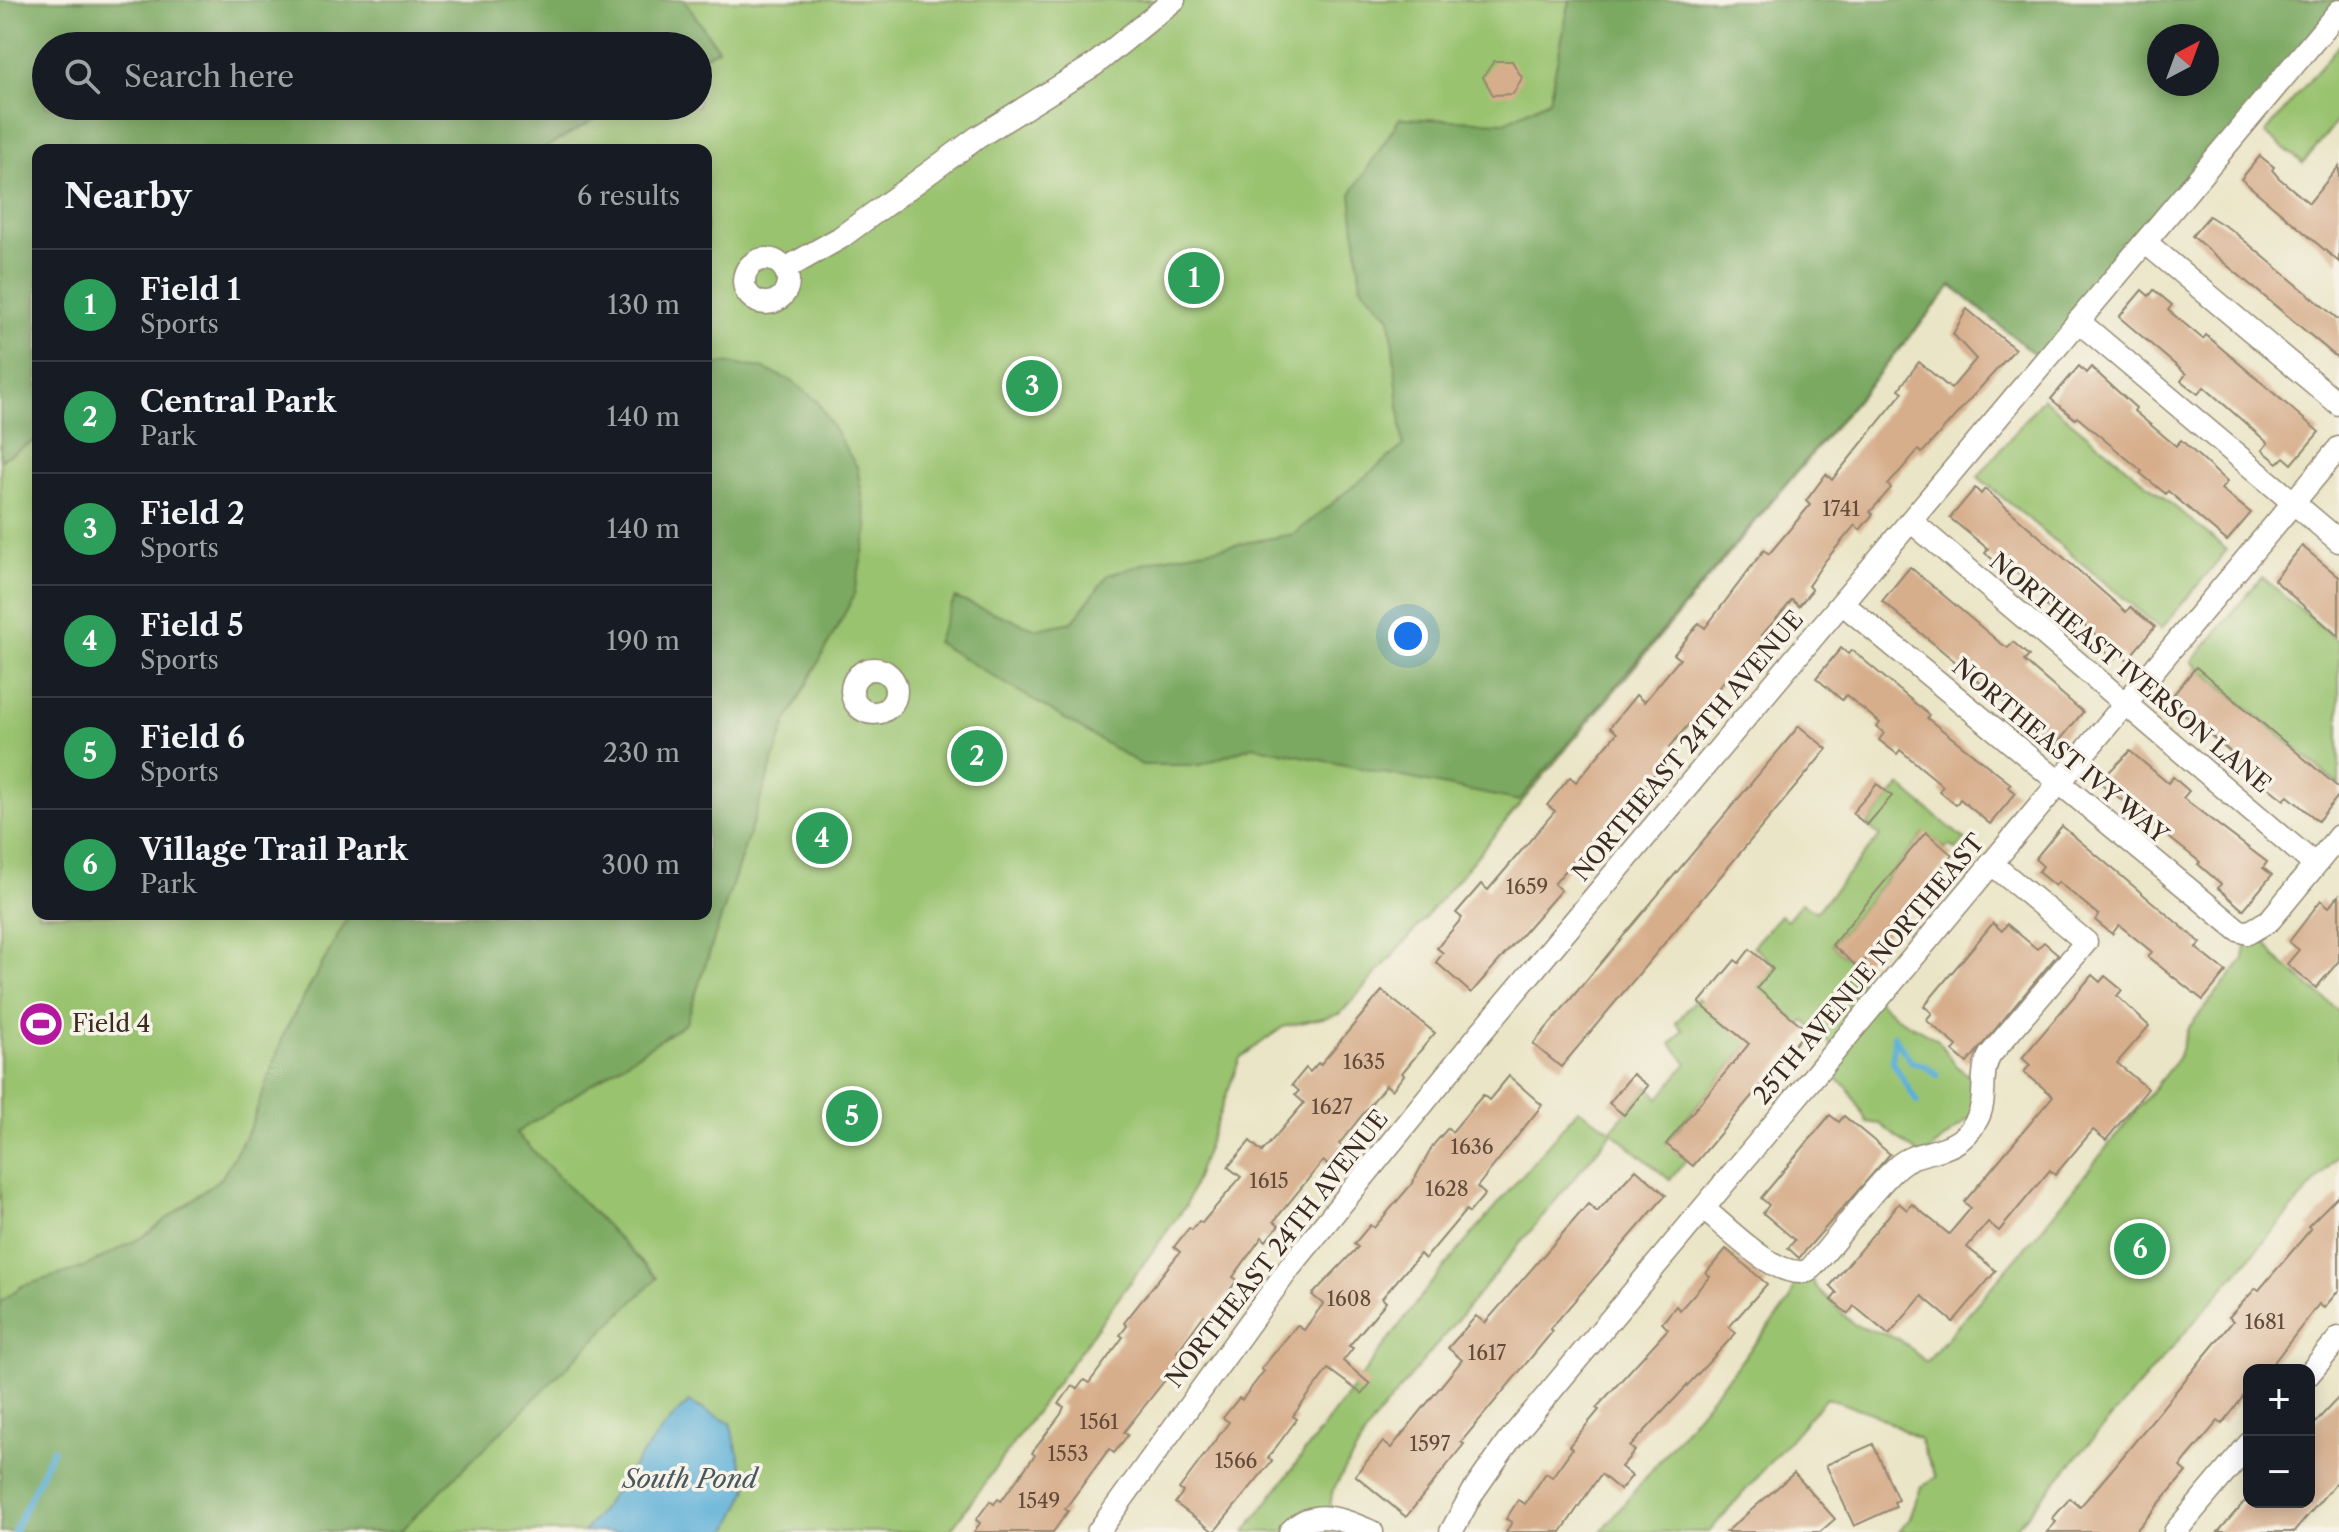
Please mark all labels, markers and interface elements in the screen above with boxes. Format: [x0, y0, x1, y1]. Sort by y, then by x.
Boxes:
north arrow [2147, 24, 2219, 96]
search box [32, 32, 712, 120]
icon: search [60, 54, 104, 98]
text: Search here [124, 58, 294, 95]
text: Nearby [64, 175, 192, 217]
text: 6 results [577, 180, 680, 212]
pin: 1 [1168, 248, 1220, 308]
text: Field 1 [140, 271, 241, 308]
text: 1 [84, 289, 96, 321]
text: 130 m [607, 289, 680, 321]
text: Sports [140, 308, 219, 340]
pin: 3 [1006, 356, 1058, 416]
text: Central Park [140, 383, 336, 420]
text: 2 [82, 401, 98, 433]
text: 140 m [606, 401, 680, 433]
text: Park [140, 420, 197, 452]
text: Field 2 [140, 495, 245, 532]
house number: 1741 [1822, 497, 1860, 521]
text: 3 [83, 513, 97, 545]
text: 140 m [606, 513, 680, 545]
text: Sports [140, 532, 219, 564]
street label: NORTHEAST IVERSON LANE [1984, 546, 2277, 799]
street label: NORTHEAST 24TH AVENUE [1566, 605, 1809, 887]
text: Field 5 [140, 607, 244, 644]
your location [1388, 616, 1428, 656]
text: 4 [82, 625, 98, 657]
text: 190 m [606, 625, 680, 657]
text: Sports [140, 644, 219, 676]
street label: NORTHEAST IVY WAY [1947, 652, 2175, 850]
text: Field 6 [140, 719, 245, 756]
pin: 2 [951, 726, 1003, 786]
text: 5 [83, 737, 97, 769]
text: 230 m [603, 737, 680, 769]
text: Sports [140, 756, 219, 788]
pin: 4 [796, 808, 848, 868]
street label: 25TH AVENUE NORTHEAST [1747, 828, 1990, 1110]
text: Village Trail Park [140, 831, 408, 868]
text: 6 [82, 849, 98, 881]
text: 300 m [602, 849, 680, 881]
text: Park [140, 868, 197, 900]
house number: 1659 [1506, 875, 1548, 899]
sports icon: Field 4 [17, 1000, 65, 1048]
place label: Field 4 [72, 1009, 150, 1038]
house number: 1635 [1343, 1050, 1385, 1074]
pin: 5 [826, 1086, 878, 1146]
house number: 1627 [1311, 1095, 1353, 1119]
street label: NORTHEAST 24TH AVENUE [1159, 1104, 1394, 1393]
house number: 1636 [1451, 1135, 1493, 1159]
house number: 1615 [1249, 1169, 1289, 1193]
house number: 1628 [1425, 1177, 1469, 1201]
pin: 6 [2114, 1219, 2166, 1279]
house number: 1608 [1327, 1287, 1371, 1311]
house number: 1681 [2245, 1310, 2286, 1334]
house number: 1617 [1468, 1341, 1506, 1365]
map controls [2243, 1364, 2315, 1508]
button: + [2243, 1364, 2315, 1436]
house number: 1561 [1079, 1410, 1119, 1434]
house number: 1597 [1410, 1432, 1451, 1456]
button: − [2243, 1436, 2315, 1508]
house number: 1553 [1047, 1442, 1089, 1466]
house number: 1566 [1215, 1449, 1257, 1473]
water label: South Pond [621, 1463, 760, 1495]
house number: 1549 [1018, 1489, 1060, 1513]

